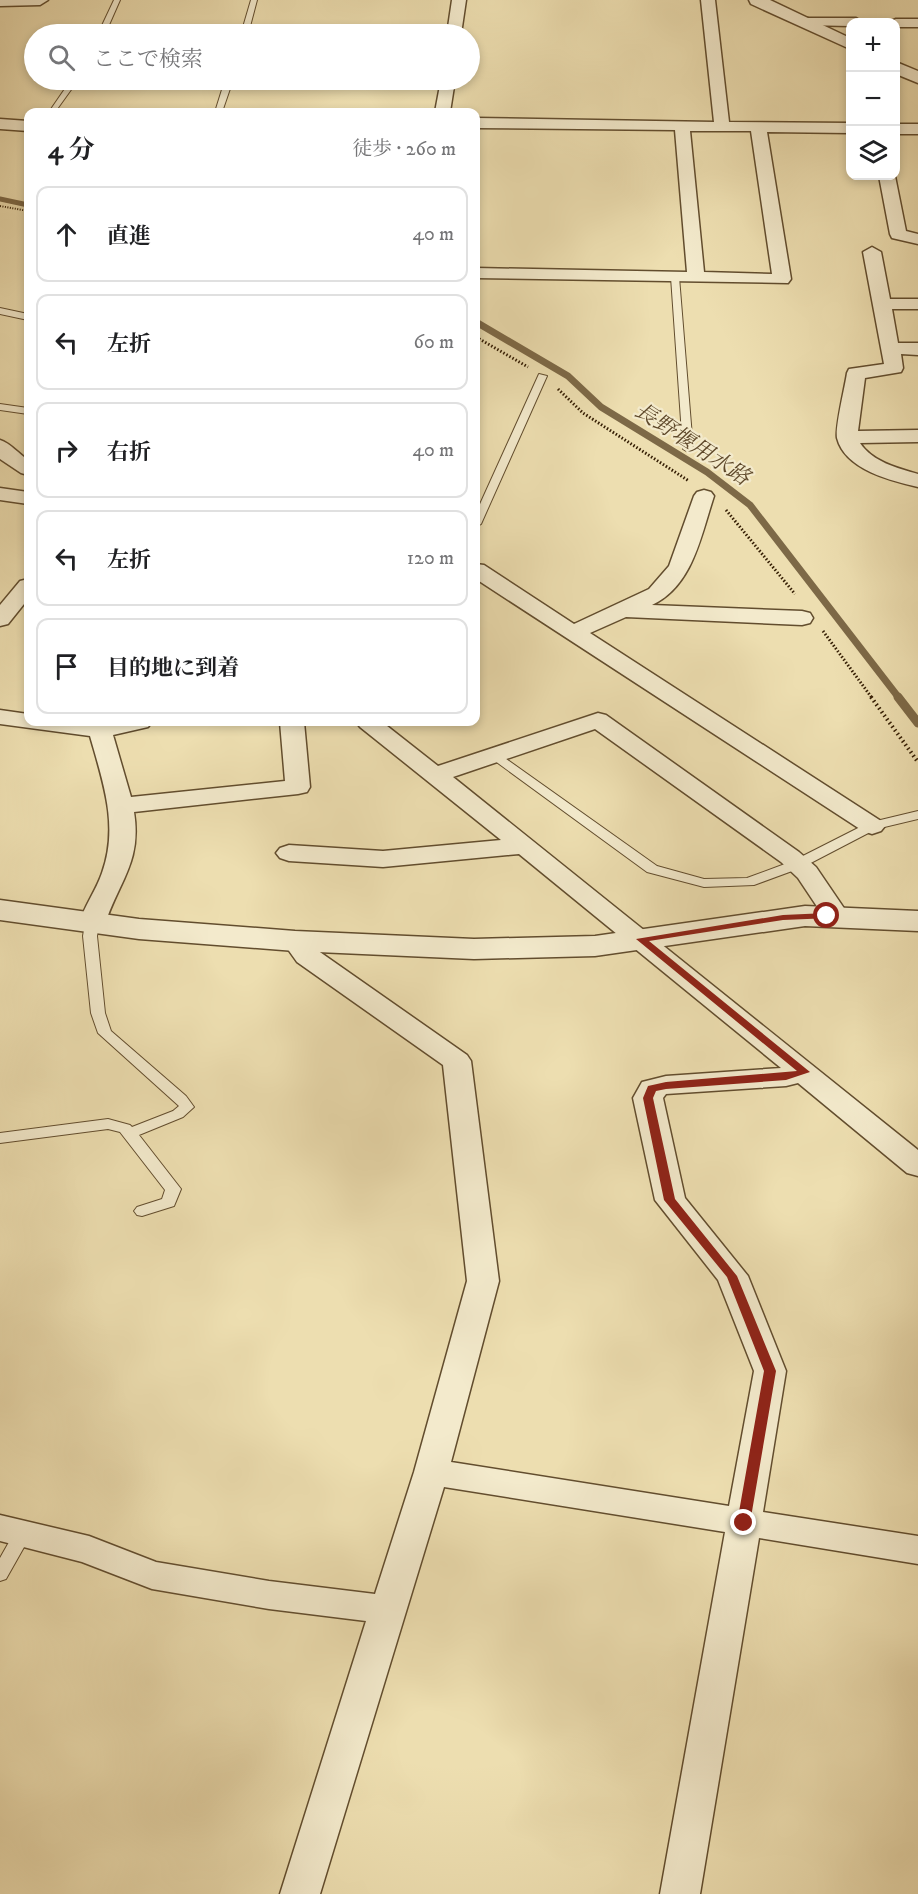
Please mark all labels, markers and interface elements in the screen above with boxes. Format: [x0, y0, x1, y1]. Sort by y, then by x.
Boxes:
map controls [846, 18, 900, 180]
button: + [846, 18, 900, 72]
search box [24, 24, 480, 90]
icon: search [45, 41, 78, 74]
text: ここで検索 [93, 46, 203, 73]
button: − [846, 72, 900, 126]
button: layers [846, 126, 900, 180]
text: 4 分 [48, 134, 95, 167]
text: 徒歩 · 260 m [352, 137, 456, 162]
icon: ahead [50, 218, 83, 251]
text: 40 m [412, 222, 454, 247]
text: 直進 [107, 223, 151, 250]
icon: left [50, 326, 83, 359]
text: 60 m [414, 330, 454, 355]
text: 左折 [107, 331, 151, 358]
water label: 長野堰用水路 [629, 397, 757, 493]
icon: right [50, 434, 83, 467]
text: 40 m [412, 438, 454, 463]
text: 右折 [107, 439, 151, 466]
icon: left [50, 542, 83, 575]
text: 120 m [407, 546, 454, 571]
text: 左折 [107, 547, 151, 574]
icon: arrive [50, 650, 83, 683]
text: 目的地に到着 [107, 655, 239, 682]
route start [813, 902, 839, 928]
route end [730, 1509, 756, 1535]

